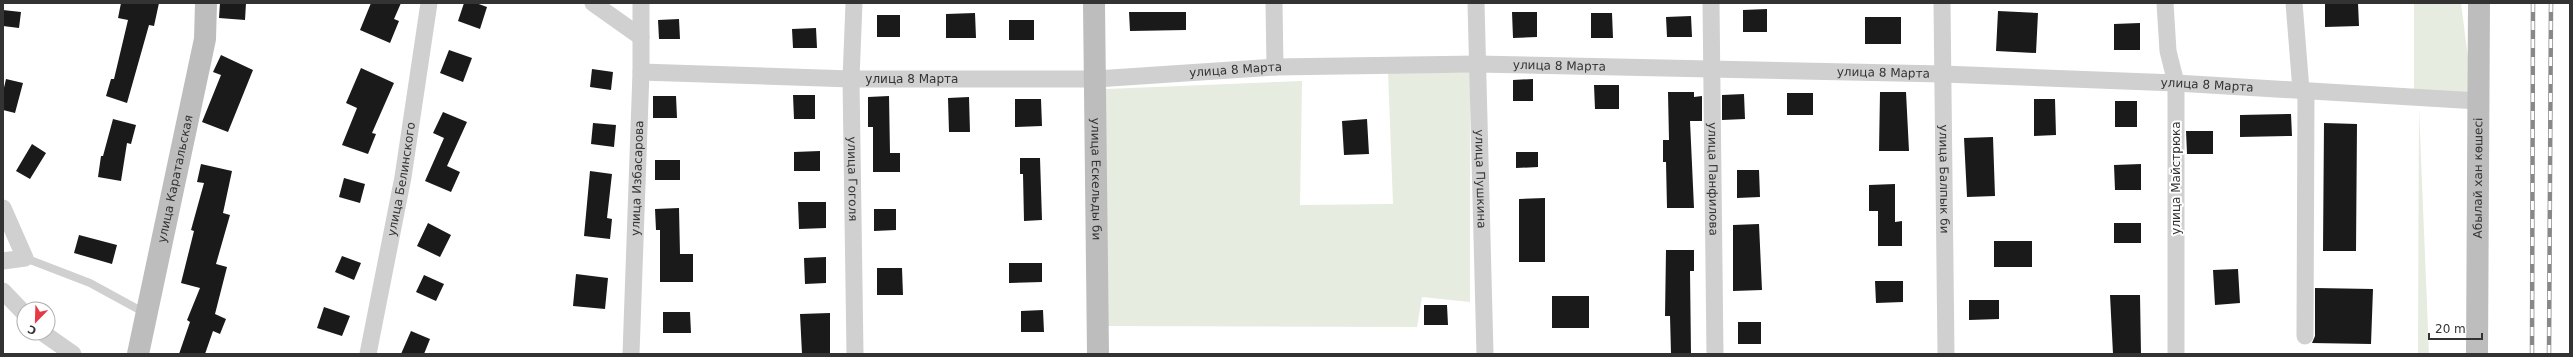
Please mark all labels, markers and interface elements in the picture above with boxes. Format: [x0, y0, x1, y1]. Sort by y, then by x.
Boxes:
street label: улица 8 Марта [1513, 58, 1606, 74]
street label: улица 8 Марта [1189, 60, 1282, 80]
street label: улица 8 Марта [1837, 65, 1930, 81]
street label: улица 8 Марта [865, 72, 958, 86]
street label: улица 8 Марта [2160, 75, 2254, 95]
street label: улица Каратальская [155, 114, 196, 244]
street label: улица Ескельды би [1088, 118, 1104, 240]
street label: Абылай хан көшесі [2471, 118, 2485, 238]
street label: улица Избасарова [628, 120, 646, 236]
street label: улица Белинского [384, 121, 418, 238]
street label: улица Майстрюка [2169, 121, 2183, 235]
street label: улица Панфилова [1705, 122, 1721, 236]
street label: улица Балпык би [1936, 124, 1952, 233]
street label: улица Пушкина [1472, 129, 1489, 229]
street label: улица Гоголя [845, 136, 860, 222]
north arrow [16, 301, 56, 341]
scale bar [2429, 315, 2482, 341]
text: С [26, 322, 39, 337]
text: 20 m [2435, 322, 2466, 336]

